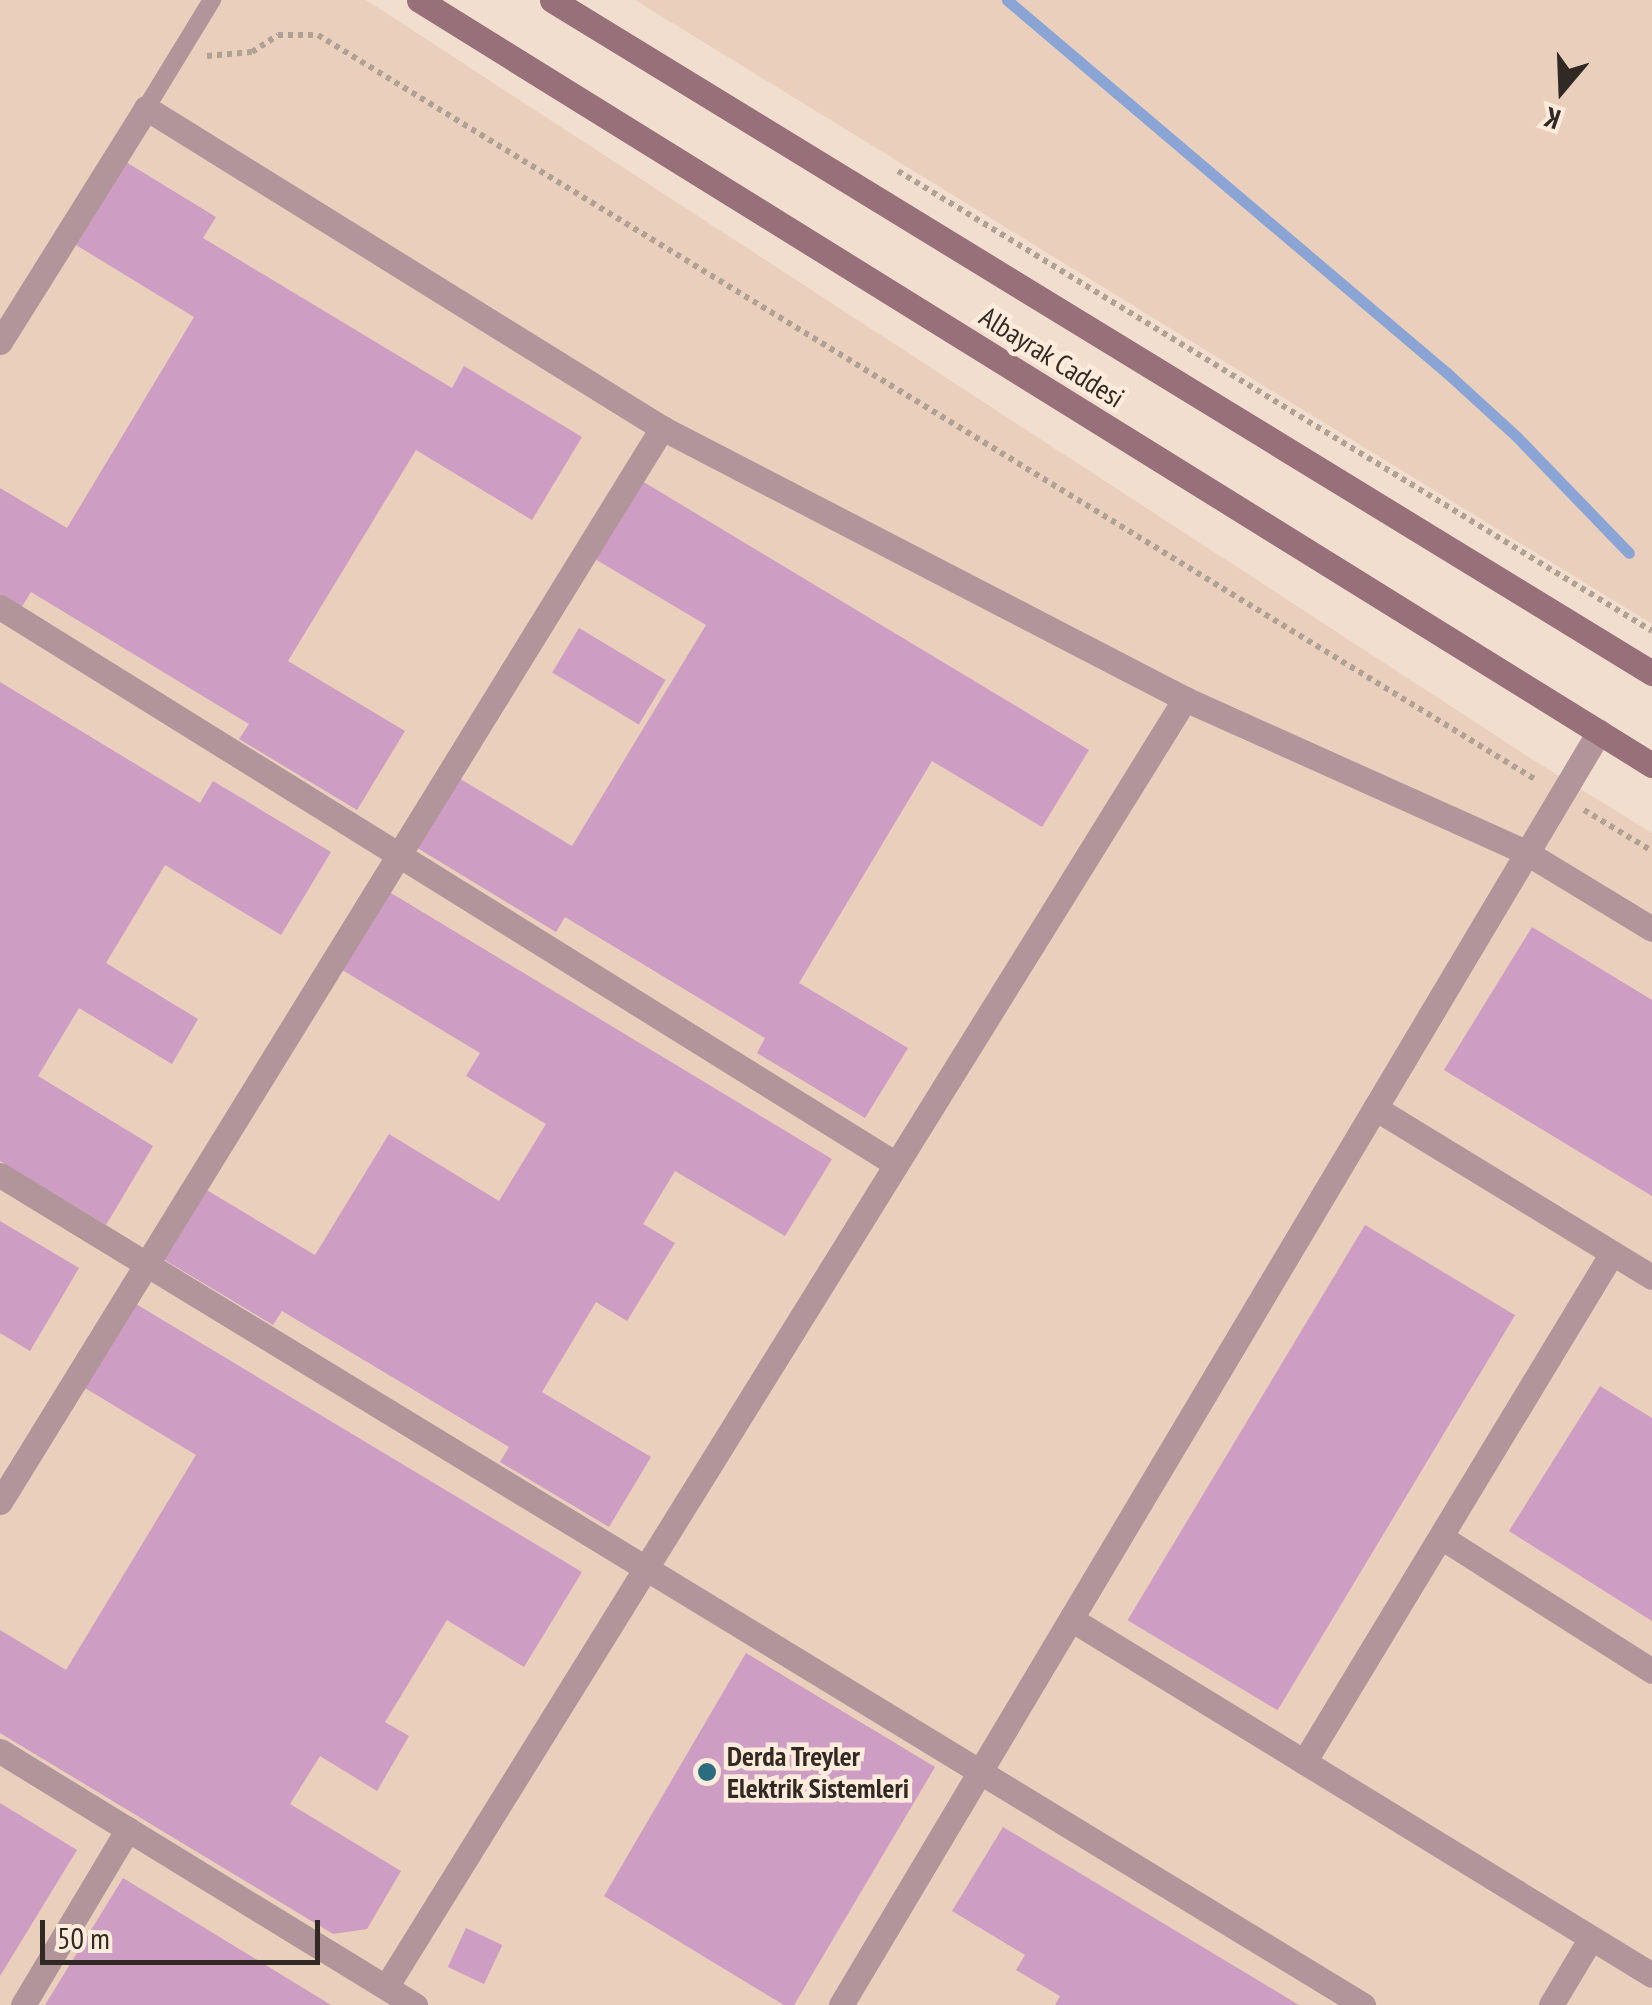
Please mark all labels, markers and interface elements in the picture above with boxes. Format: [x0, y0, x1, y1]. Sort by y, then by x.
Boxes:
north arrow [1512, 40, 1612, 140]
text: K [1539, 99, 1565, 139]
street label: Albayrak Caddesi [973, 299, 1131, 415]
place label: Derda Treyler Elektrik Sistemleri [727, 1739, 910, 1805]
marker: Derda Treyler Elektrik Sistemleri [696, 1761, 718, 1783]
scale bar [45, 1900, 325, 1962]
text: 50 m [57, 1918, 110, 1957]

